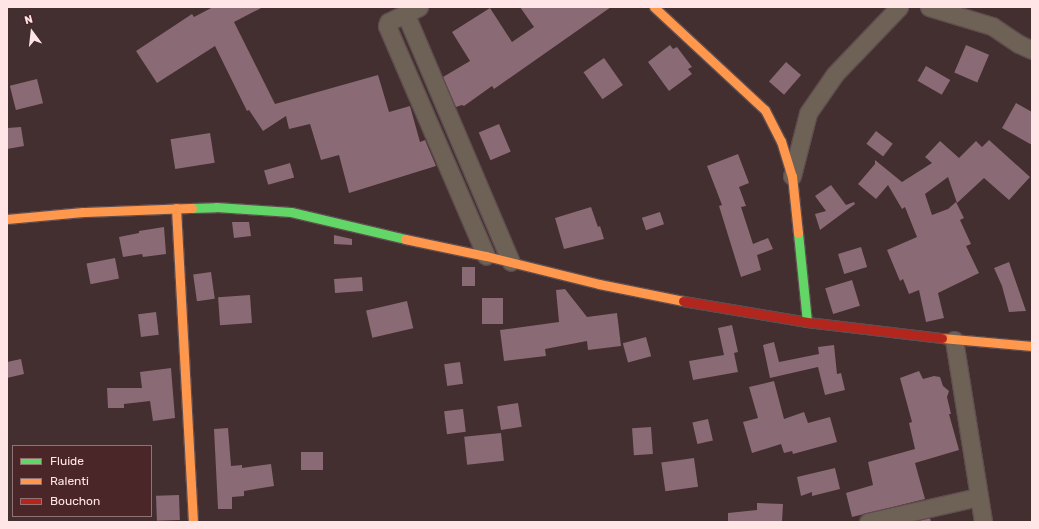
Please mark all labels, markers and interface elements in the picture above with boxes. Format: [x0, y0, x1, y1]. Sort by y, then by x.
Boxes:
north arrow [12, 12, 52, 52]
text: N [23, 13, 34, 27]
legend [12, 445, 152, 517]
text: Fluide [50, 454, 84, 468]
text: Ralenti [50, 474, 89, 488]
text: Bouchon [50, 494, 100, 508]

